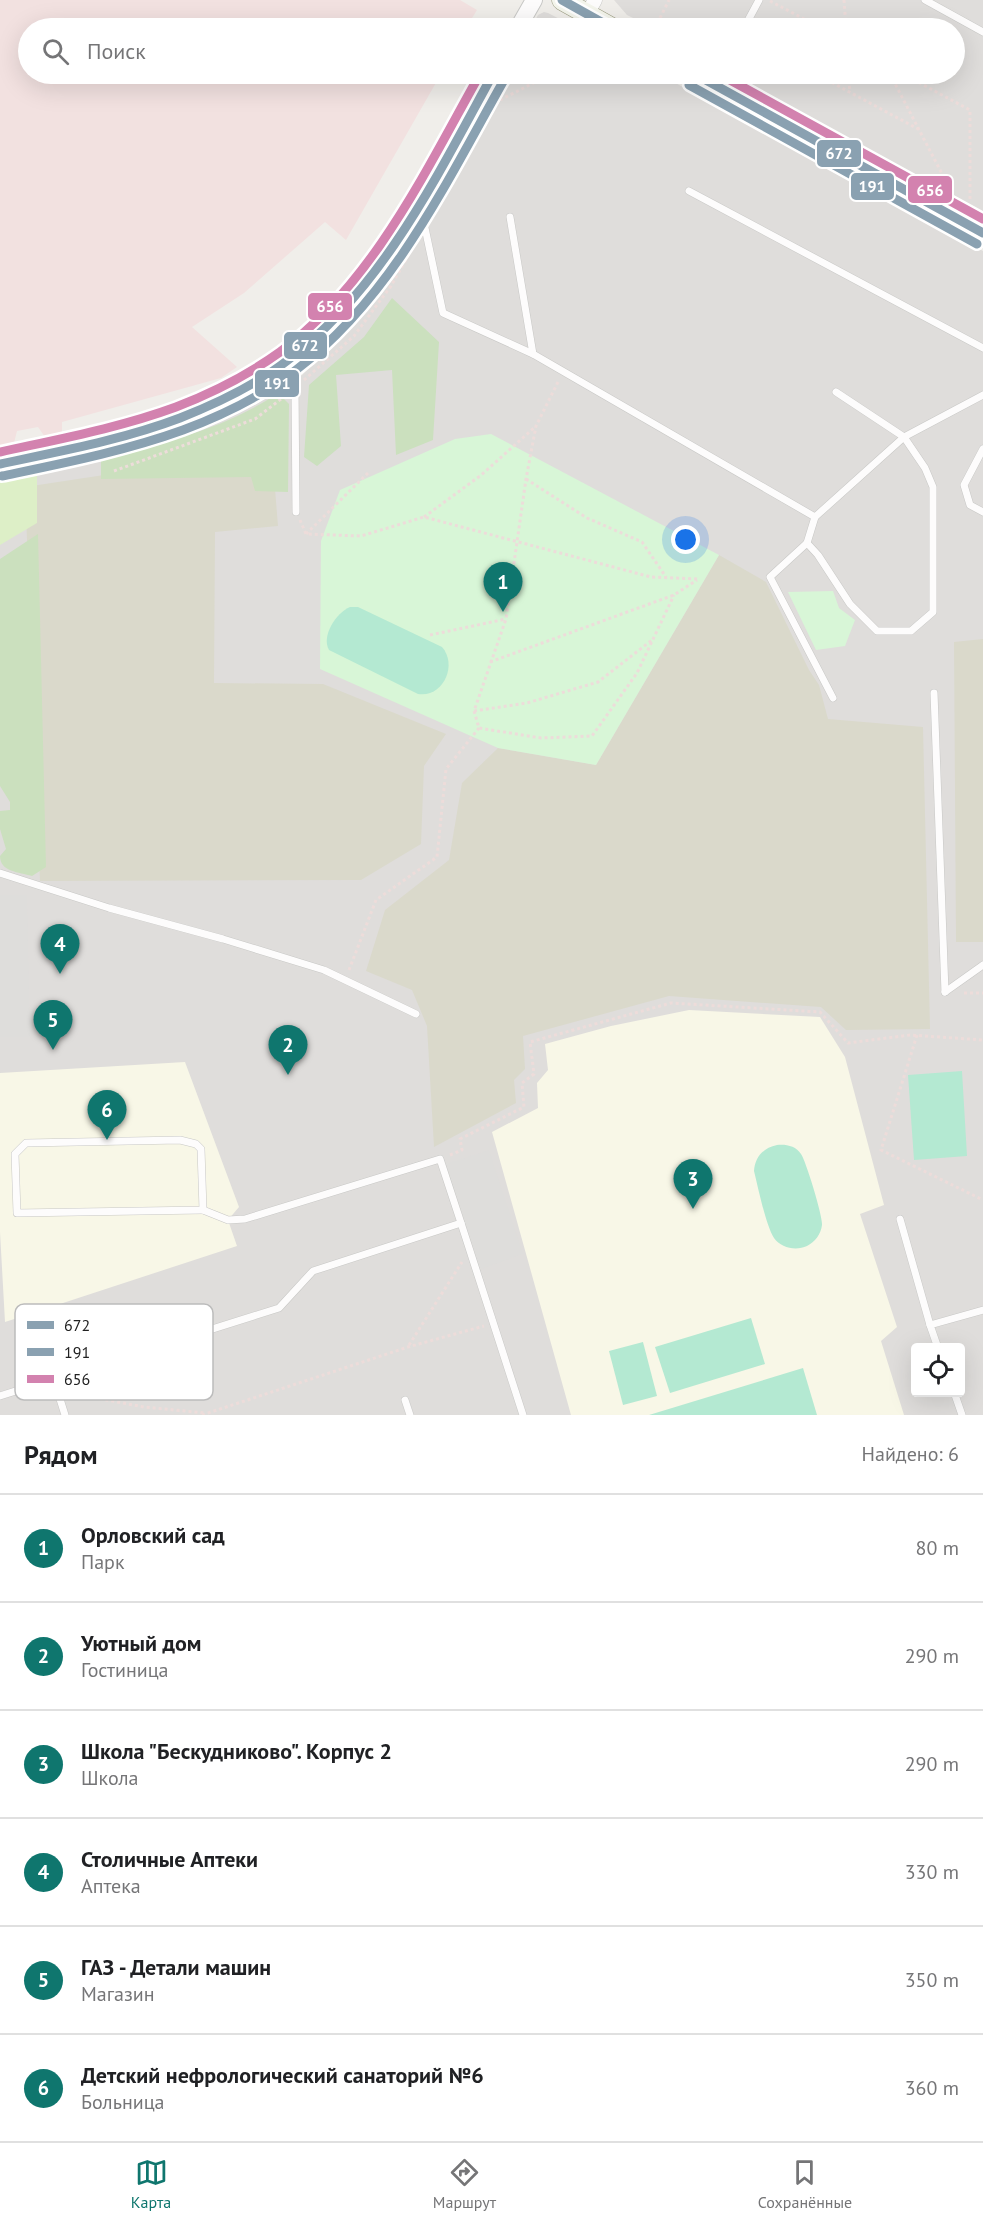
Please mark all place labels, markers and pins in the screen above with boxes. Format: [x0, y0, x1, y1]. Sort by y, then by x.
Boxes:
pin: 1 [484, 562, 522, 612]
pin: 4 [40, 924, 80, 974]
pin: 5 [34, 1000, 72, 1050]
pin: 2 [268, 1026, 308, 1075]
pin: 6 [88, 1090, 126, 1140]
pin: 3 [674, 1160, 712, 1209]

